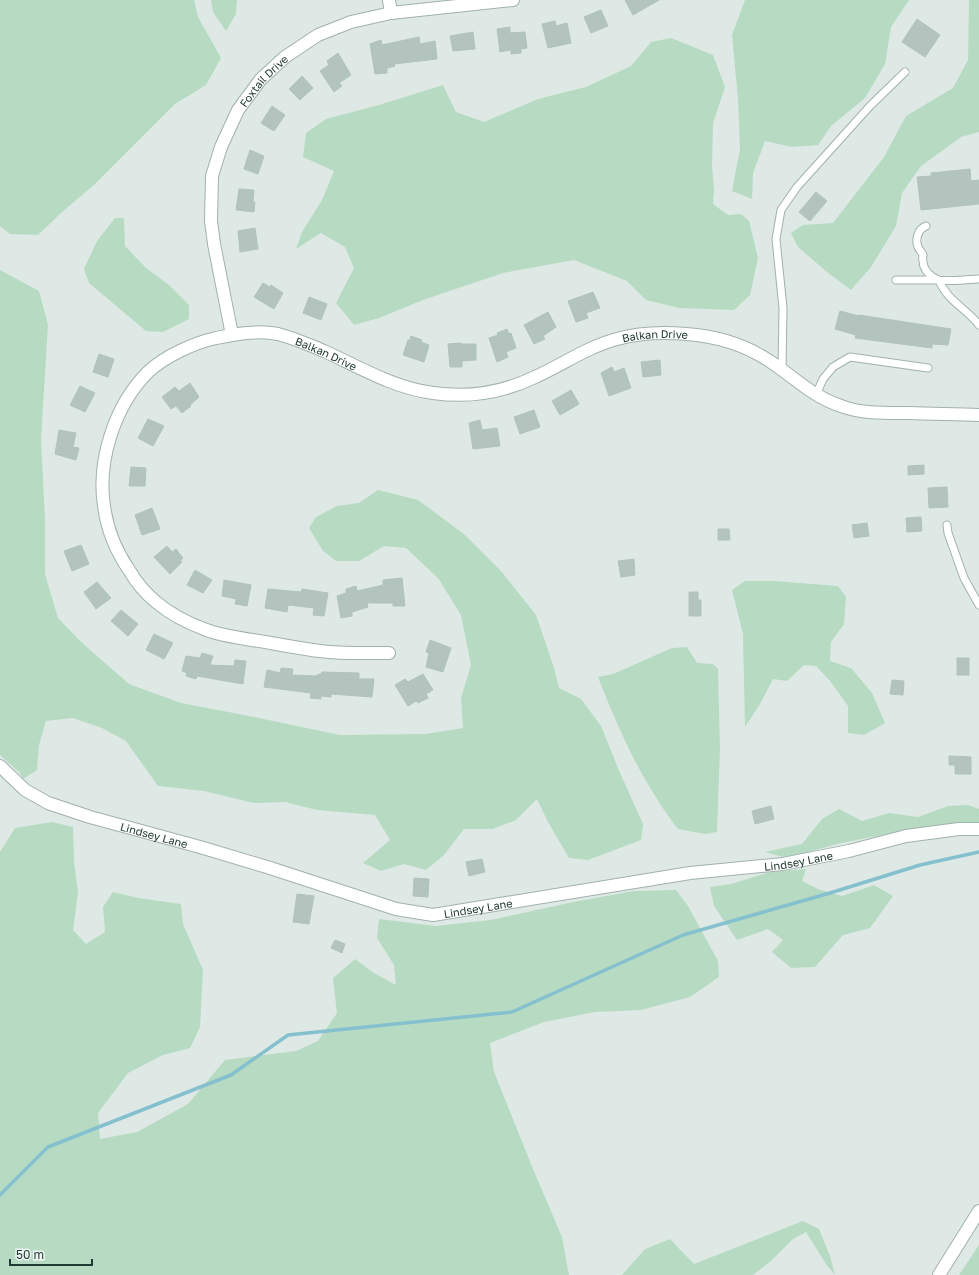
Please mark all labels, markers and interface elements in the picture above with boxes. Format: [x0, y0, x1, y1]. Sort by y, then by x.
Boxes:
street label: Foxtail Drive [236, 52, 290, 109]
street label: Balkan Drive [621, 327, 689, 344]
street label: Balkan Drive [294, 334, 359, 372]
street label: Lindsey Lane [119, 819, 190, 850]
street label: Lindsey Lane [763, 848, 834, 872]
street label: Lindsey Lane [443, 896, 513, 920]
scale bar [10, 1241, 92, 1267]
text: 50 m [16, 1247, 44, 1262]

